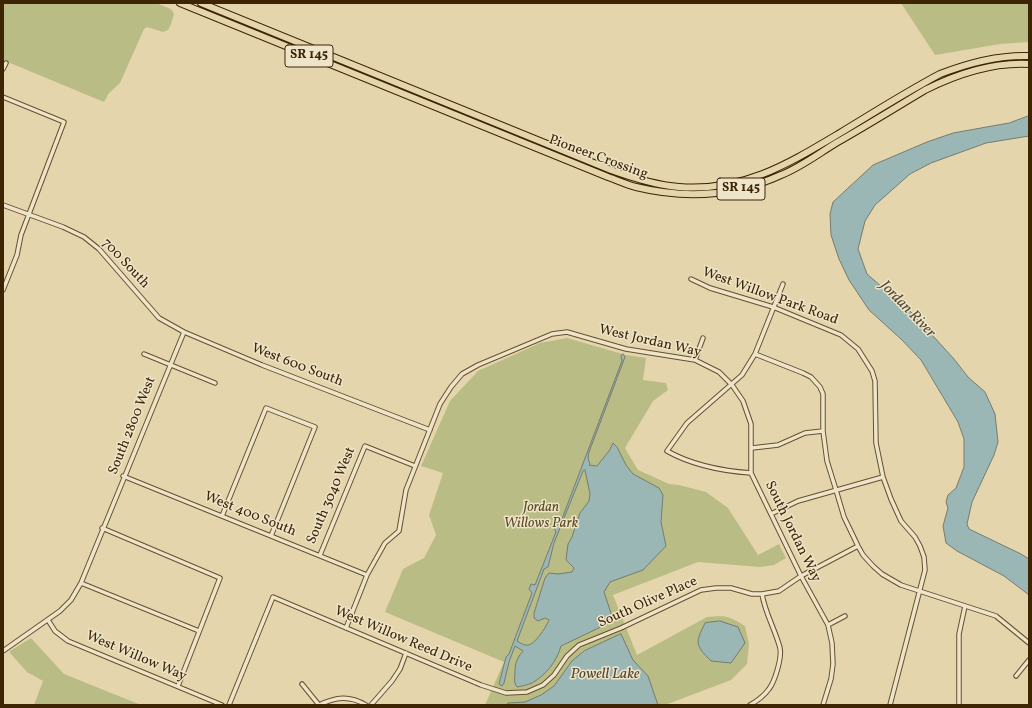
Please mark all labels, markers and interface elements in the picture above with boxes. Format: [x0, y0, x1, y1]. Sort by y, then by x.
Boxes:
road number: SR 145 [285, 45, 333, 67]
street label: Pioneer Crossing [546, 132, 650, 184]
road number: SR 145 [717, 178, 765, 200]
street label: 700 South [98, 235, 152, 293]
street label: West Willow Park Road [700, 265, 840, 329]
water label: Jordan River [875, 278, 939, 342]
street label: West Jordan Way [597, 322, 703, 362]
street label: West 600 South [249, 341, 345, 391]
street label: South 2800 West [106, 375, 160, 477]
street label: South 3040 West [304, 445, 360, 547]
street label: South Jordan Way [760, 479, 824, 585]
street label: West 400 South [202, 489, 298, 541]
park label: Jordan Willows Park [504, 500, 578, 532]
street label: South Olive Place [596, 574, 700, 632]
street label: West Willow Reed Drive [332, 603, 474, 677]
street label: West Willow Way [83, 628, 189, 686]
water label: Powell Lake [570, 666, 640, 684]

